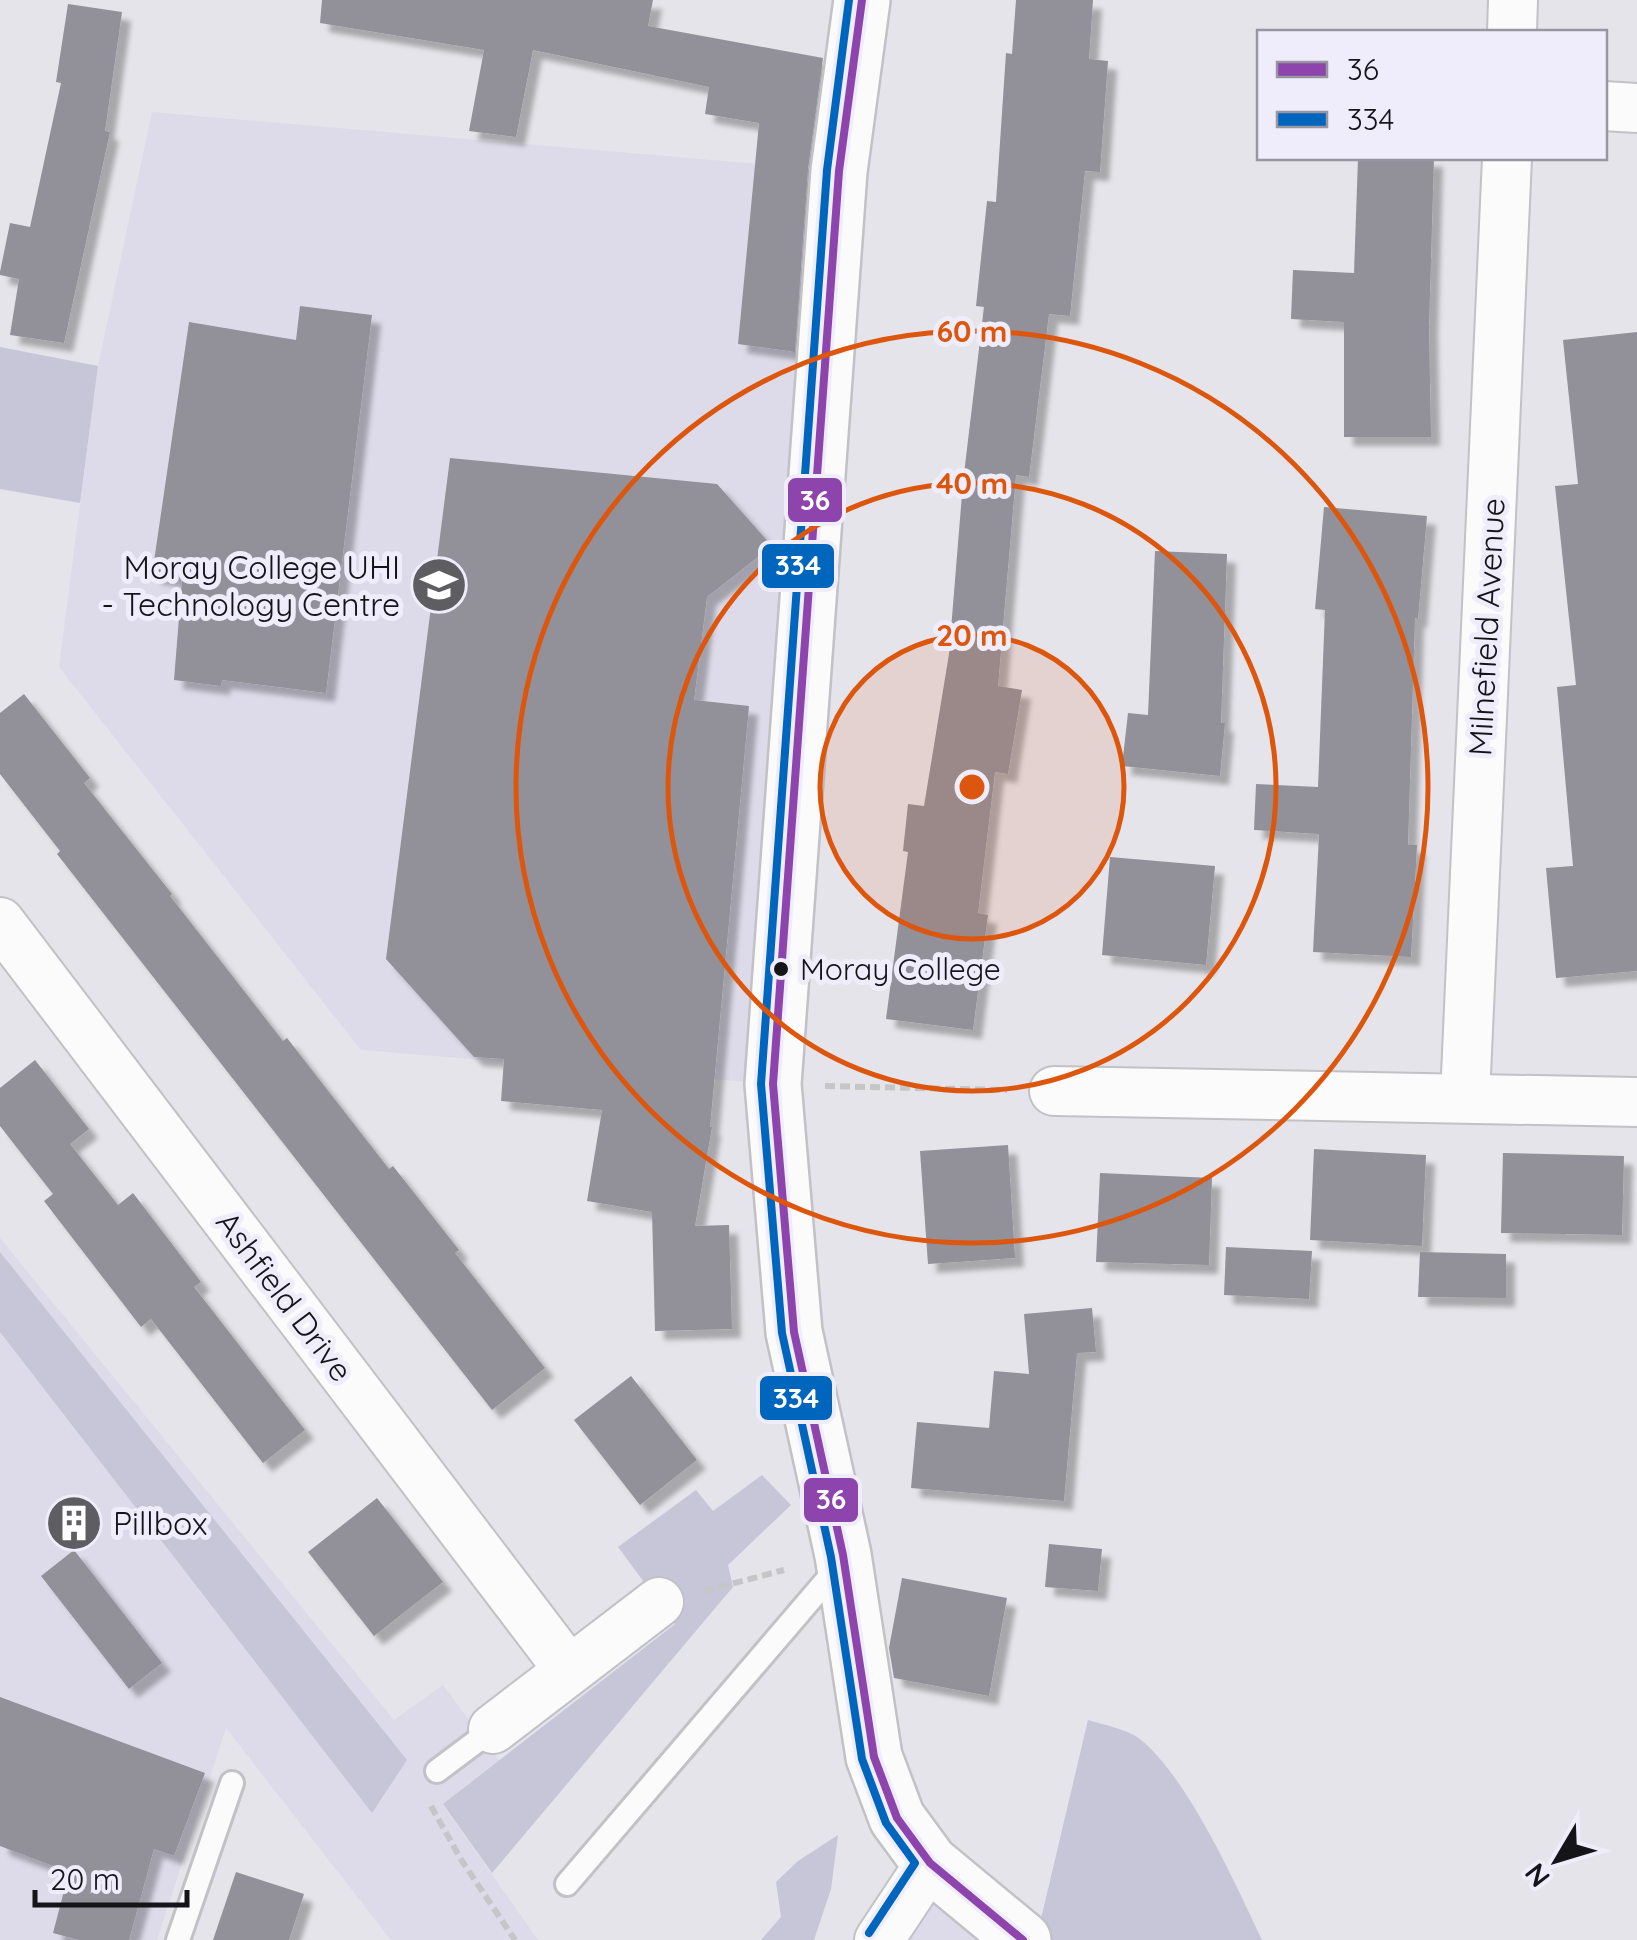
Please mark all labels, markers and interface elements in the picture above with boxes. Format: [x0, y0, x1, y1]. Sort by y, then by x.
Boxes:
legend [1257, 30, 1607, 160]
text: 36 [1347, 50, 1379, 88]
text: 334 [1347, 100, 1394, 138]
text: 60 m [936, 312, 1008, 350]
text: 40 m [936, 464, 1008, 502]
line badge: 36 [786, 476, 844, 524]
text: 36 [800, 482, 830, 517]
street label: Milnefield Avenue [1459, 497, 1513, 757]
line badge: 334 [760, 542, 836, 590]
place label: Moray College UHI - Technology Centre [101, 547, 400, 624]
text: 334 [775, 547, 821, 582]
school or university icon: Moray College UHI - Technology Centre [409, 555, 469, 615]
text: 20 m [936, 616, 1008, 654]
centre of rings [954, 769, 990, 805]
place label: Moray College [800, 950, 1001, 988]
marker: Moray College [771, 959, 791, 979]
street label: Ashfield Drive [208, 1203, 362, 1389]
line badge: 334 [758, 1374, 834, 1422]
text: 334 [773, 1380, 819, 1415]
line badge: 36 [802, 1476, 860, 1524]
text: 36 [816, 1481, 846, 1516]
building icon: Pillbox [44, 1493, 104, 1553]
place label: Pillbox [113, 1503, 208, 1543]
north arrow [1507, 1810, 1607, 1910]
scale bar [35, 1845, 188, 1907]
text: N [1517, 1857, 1557, 1895]
text: 20 m [50, 1860, 120, 1898]

